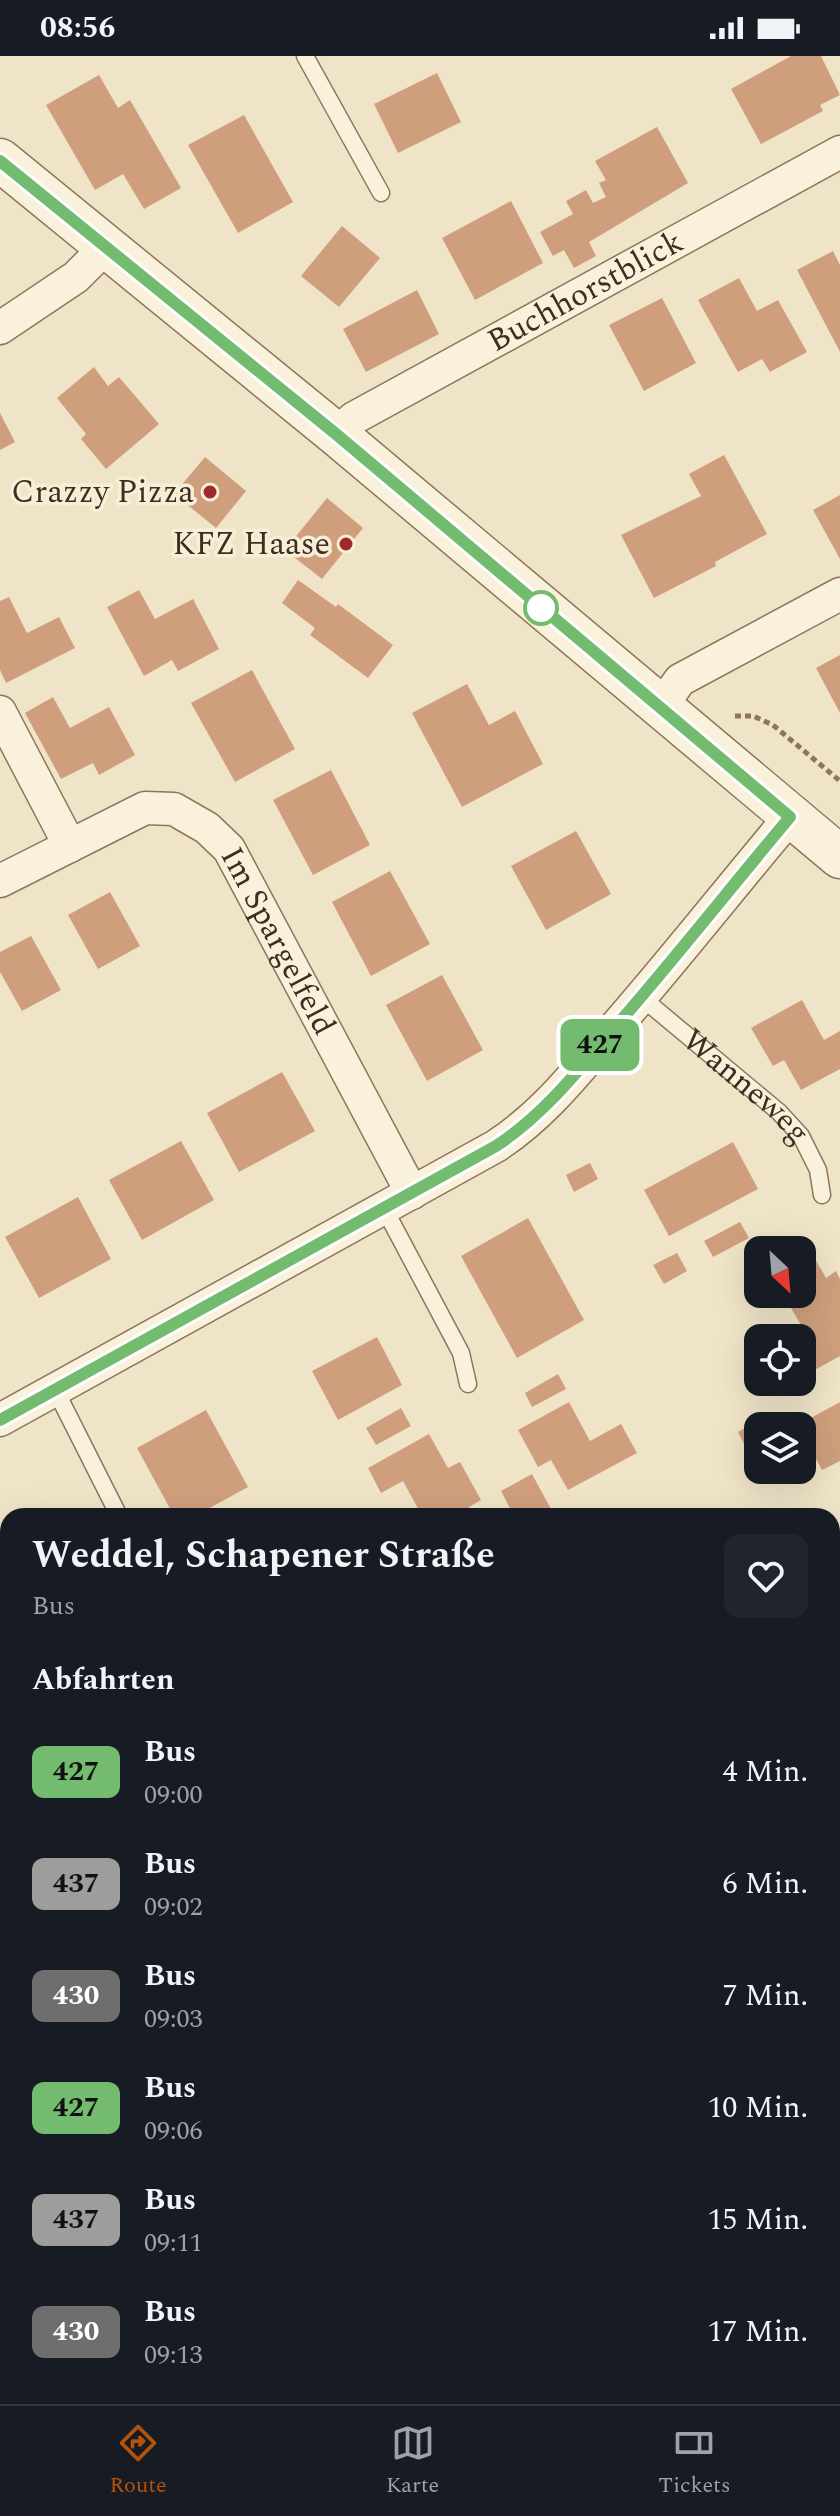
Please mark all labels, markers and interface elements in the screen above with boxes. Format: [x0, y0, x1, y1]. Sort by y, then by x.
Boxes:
text: 08:56 [40, 5, 115, 51]
street label: Buchhorstblick [479, 218, 692, 365]
place label: Crazzy Pizza [11, 468, 194, 517]
marker: Crazzy Pizza [201, 483, 219, 501]
place label: KFZ Haase [172, 520, 330, 569]
marker: KFZ Haase [337, 535, 355, 553]
unlabelled marker [524, 591, 558, 625]
street label: Im Spargelfeld [208, 838, 348, 1044]
street label: Wanneweg [671, 1017, 822, 1155]
line badge: 427 [554, 1019, 646, 1071]
text: 427 [576, 1023, 624, 1066]
north arrow [744, 1236, 816, 1308]
map controls [744, 1236, 816, 1484]
button: locate [744, 1324, 816, 1396]
button: layers [744, 1412, 816, 1484]
text: Weddel, Schapener Straße [32, 1527, 495, 1585]
button: heart [724, 1534, 808, 1618]
text: Bus [32, 1586, 75, 1626]
text: Abfahrten [32, 1657, 175, 1703]
text: Bus [144, 1729, 196, 1775]
text: 4 Min. [722, 1749, 808, 1795]
text: 427 [52, 1750, 100, 1793]
text: 09:00 [144, 1775, 203, 1815]
text: Bus [144, 1841, 196, 1887]
text: 6 Min. [722, 1861, 808, 1907]
text: 437 [52, 1862, 100, 1905]
text: 09:02 [144, 1887, 203, 1927]
text: Bus [144, 1953, 196, 1999]
text: 7 Min. [722, 1973, 808, 2019]
text: 430 [52, 1974, 100, 2017]
text: 09:03 [144, 1999, 203, 2039]
text: Bus [144, 2065, 196, 2111]
text: 10 Min. [707, 2085, 808, 2131]
text: 427 [52, 2086, 100, 2129]
text: 09:06 [144, 2111, 203, 2151]
text: Bus [144, 2177, 196, 2223]
text: 15 Min. [707, 2197, 808, 2243]
text: 437 [52, 2198, 100, 2241]
text: 09:11 [144, 2223, 203, 2263]
text: Bus [144, 2289, 196, 2335]
text: 17 Min. [707, 2309, 808, 2355]
text: 430 [52, 2310, 100, 2353]
text: 09:13 [144, 2335, 203, 2375]
tab: Route [110, 2421, 167, 2502]
tab: Karte [386, 2421, 439, 2502]
tab: Tickets [658, 2421, 730, 2502]

